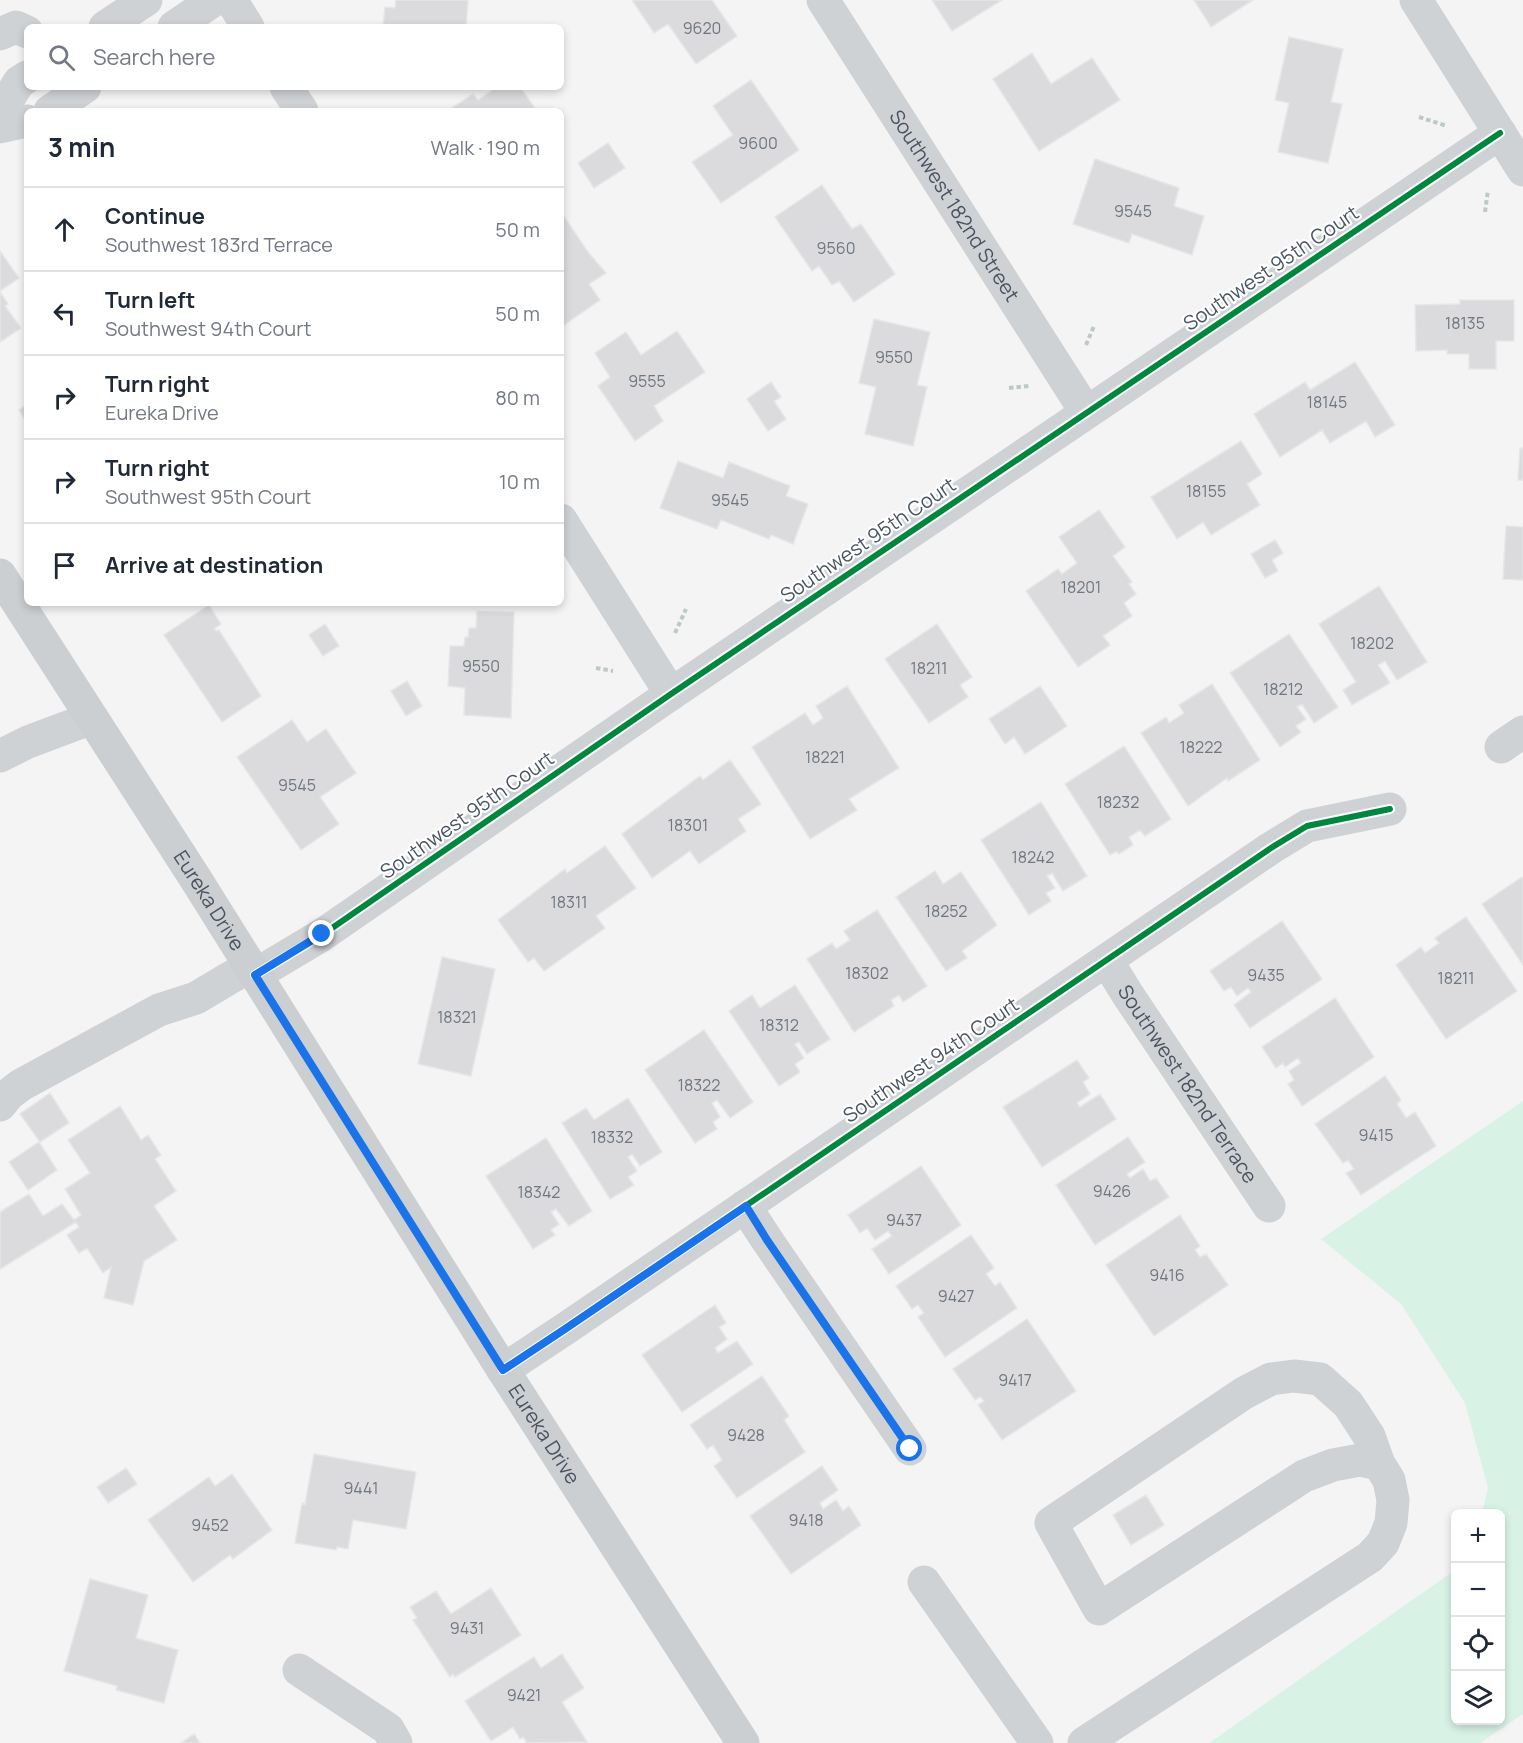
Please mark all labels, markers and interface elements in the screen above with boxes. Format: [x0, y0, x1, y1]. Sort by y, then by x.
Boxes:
house number: 9620 [683, 17, 721, 39]
search box [24, 24, 564, 90]
icon: search [45, 41, 78, 74]
text: Search here [93, 42, 215, 72]
street label: Southwest 182nd Street [883, 104, 1026, 306]
text: 3 min [48, 129, 115, 165]
house number: 9600 [738, 132, 778, 154]
text: Walk · 190 m [431, 134, 540, 161]
street label: Southwest 95th Court [1178, 199, 1364, 336]
house number: 9545 [1114, 200, 1152, 222]
text: Continue [105, 201, 205, 231]
icon: ahead [48, 213, 81, 246]
text: 50 m [495, 216, 540, 243]
text: Southwest 183rd Terrace [105, 231, 333, 258]
house number: 9560 [817, 237, 855, 259]
text: Turn left [105, 285, 195, 315]
icon: left [48, 297, 81, 330]
text: 50 m [495, 300, 540, 327]
house number: 18135 [1445, 312, 1485, 334]
text: Southwest 94th Court [105, 315, 311, 342]
house number: 9550 [875, 346, 913, 368]
text: Turn right [105, 369, 210, 399]
house number: 9555 [628, 370, 666, 392]
icon: right [48, 381, 81, 414]
text: 80 m [495, 384, 540, 411]
house number: 18145 [1307, 391, 1347, 413]
text: Eureka Drive [105, 399, 219, 426]
text: Turn right [105, 453, 210, 483]
icon: right [48, 465, 81, 498]
text: 10 m [499, 468, 540, 495]
street label: Southwest 95th Court [775, 471, 961, 608]
house number: 18155 [1186, 480, 1226, 502]
text: Southwest 95th Court [105, 483, 311, 510]
house number: 9545 [711, 489, 749, 511]
icon: arrive [48, 549, 81, 582]
text: Arrive at destination [105, 550, 323, 580]
house number: 18201 [1061, 576, 1101, 598]
house number: 18202 [1350, 632, 1394, 654]
house number: 9550 [462, 655, 500, 677]
house number: 18211 [910, 657, 948, 679]
house number: 18212 [1263, 678, 1303, 700]
house number: 18222 [1180, 736, 1222, 758]
street label: Southwest 95th Court [375, 744, 559, 885]
house number: 18221 [805, 746, 845, 768]
house number: 9545 [278, 774, 316, 796]
house number: 18232 [1097, 791, 1139, 813]
house number: 18301 [668, 814, 708, 836]
street label: Eureka Drive [168, 845, 251, 956]
house number: 18242 [1012, 846, 1054, 868]
house number: 18311 [551, 891, 587, 913]
house number: 18252 [925, 900, 967, 922]
route end [308, 920, 334, 946]
house number: 18302 [845, 962, 889, 984]
house number: 9435 [1247, 964, 1285, 986]
house number: 18211 [1437, 967, 1475, 989]
street label: Southwest 182nd Terrace [1112, 979, 1264, 1188]
street label: Southwest 94th Court [838, 991, 1024, 1128]
house number: 18321 [437, 1006, 477, 1028]
house number: 18312 [759, 1014, 799, 1036]
house number: 18322 [678, 1074, 720, 1096]
house number: 9415 [1359, 1124, 1393, 1146]
house number: 18332 [591, 1126, 633, 1148]
house number: 9426 [1093, 1180, 1131, 1202]
house number: 18342 [518, 1181, 560, 1203]
house number: 9437 [886, 1209, 922, 1231]
house number: 9416 [1149, 1264, 1185, 1286]
house number: 9427 [938, 1285, 974, 1307]
house number: 9417 [998, 1369, 1032, 1391]
street label: Eureka Drive [503, 1379, 587, 1489]
house number: 9428 [727, 1424, 765, 1446]
route start [896, 1435, 922, 1461]
house number: 9441 [343, 1477, 379, 1499]
house number: 9418 [789, 1509, 823, 1531]
map controls [1451, 1509, 1505, 1725]
button: + [1451, 1509, 1505, 1563]
house number: 9452 [191, 1514, 229, 1536]
button: − [1451, 1563, 1505, 1617]
house number: 9431 [450, 1617, 484, 1639]
button: locate [1451, 1617, 1505, 1671]
button: layers [1451, 1671, 1505, 1725]
house number: 9421 [507, 1684, 541, 1706]

